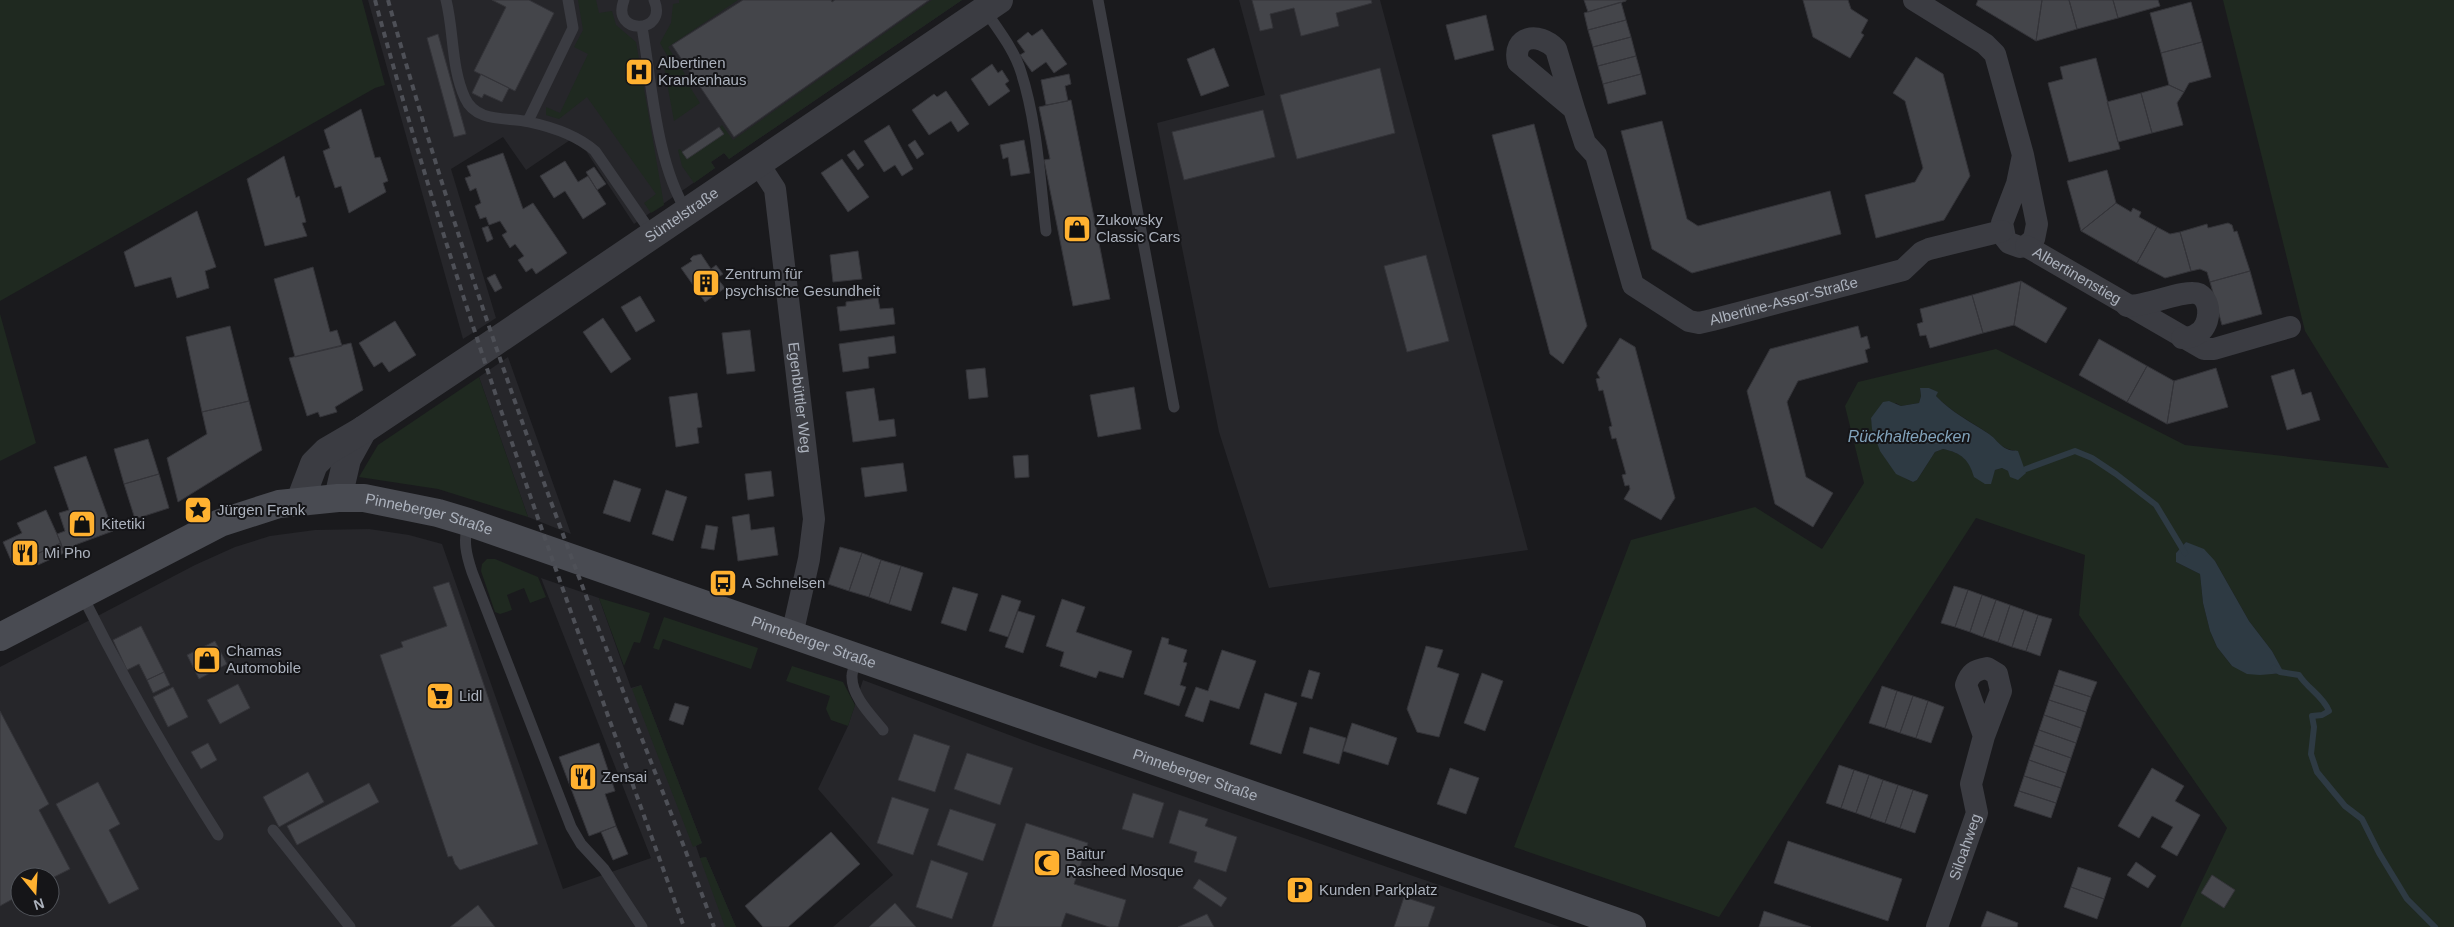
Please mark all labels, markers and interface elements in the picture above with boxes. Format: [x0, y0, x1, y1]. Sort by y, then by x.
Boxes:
place label: Albertinen Krankenhaus [658, 54, 746, 88]
hospital icon: Albertinen Krankenhaus [624, 57, 654, 87]
street label: Süntelstraße [641, 184, 721, 246]
place label: Zukowsky Classic Cars [1096, 211, 1180, 245]
shop icon: Zukowsky Classic Cars [1062, 214, 1092, 244]
street label: Albertinenstieg [2030, 243, 2125, 307]
place label: Zentrum für psychische Gesundheit [725, 265, 881, 299]
building icon: Zentrum für psychische Gesundheit [691, 268, 721, 298]
street label: Albertine-Assor-Straße [1708, 273, 1860, 328]
street label: Egenbüttler Weg [785, 341, 815, 454]
water label: Rückhaltebecken [1848, 428, 1970, 445]
street label: Pinneberger Straße [364, 489, 495, 538]
place icon: Jürgen Frank [183, 495, 213, 525]
place label: Jürgen Frank [217, 501, 306, 518]
shop icon: Kitetiki [67, 509, 97, 539]
place label: Kitetiki [101, 515, 145, 532]
restaurant icon: Mi Pho [10, 538, 40, 568]
place label: Mi Pho [44, 544, 91, 561]
bus stop icon: A Schnelsen [708, 568, 738, 598]
place label: A Schnelsen [742, 574, 825, 591]
street label: Pinneberger Straße [749, 612, 879, 671]
place label: Chamas Automobile [226, 642, 301, 676]
shop icon: Chamas Automobile [192, 645, 222, 675]
supermarket icon: Lidl [425, 681, 455, 711]
place label: Lidl [459, 687, 482, 704]
street label: Pinneberger Straße [1131, 745, 1260, 804]
restaurant icon: Zensai [568, 762, 598, 792]
place label: Zensai [602, 768, 647, 785]
street label: Siloahweg [1945, 811, 1984, 882]
place label: Baitur Rasheed Mosque [1066, 845, 1184, 879]
mosque icon: Baitur Rasheed Mosque [1032, 848, 1062, 878]
north arrow [10, 867, 60, 917]
parking icon: Kunden Parkplatz [1285, 875, 1315, 905]
place label: Kunden Parkplatz [1319, 881, 1437, 898]
text: N [32, 895, 46, 914]

